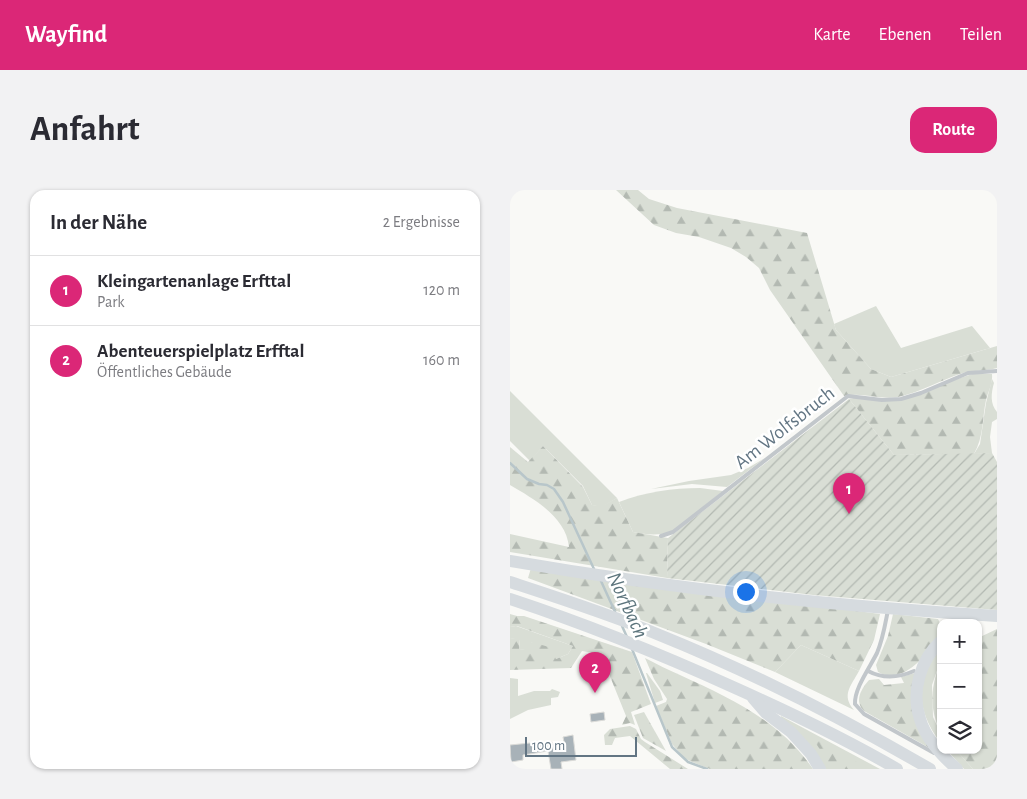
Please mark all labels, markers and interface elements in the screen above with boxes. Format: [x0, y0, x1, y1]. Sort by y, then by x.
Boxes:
text: Wayfind [25, 23, 107, 47]
text: Karte [813, 26, 851, 44]
text: Ebenen [879, 26, 932, 44]
text: Teilen [960, 26, 1002, 44]
button: Route [910, 107, 997, 153]
text: Anfahrt [30, 112, 140, 147]
text: In der Nähe [50, 212, 147, 233]
text: 2 Ergebnisse [383, 214, 460, 230]
text: Kleingartenanlage Erfttal [97, 272, 291, 291]
text: 1 [63, 282, 69, 298]
text: 120 m [423, 282, 460, 298]
text: Park [97, 294, 125, 310]
text: Abenteuerspielplatz Erfftal [97, 342, 304, 361]
text: 2 [62, 352, 70, 368]
text: 160 m [423, 352, 460, 368]
text: Öffentliches Gebäude [97, 364, 232, 380]
street label: Am Wolfsbruch [731, 383, 838, 473]
pin: 1 [833, 473, 865, 514]
water label: Norfbach [603, 569, 652, 641]
your location [733, 579, 759, 605]
map controls [937, 619, 982, 754]
button: + [937, 619, 982, 664]
pin: 2 [579, 652, 611, 693]
button: − [937, 664, 982, 709]
button: layers [937, 709, 982, 754]
scale bar [525, 734, 638, 757]
text: 100 m [532, 739, 565, 753]

